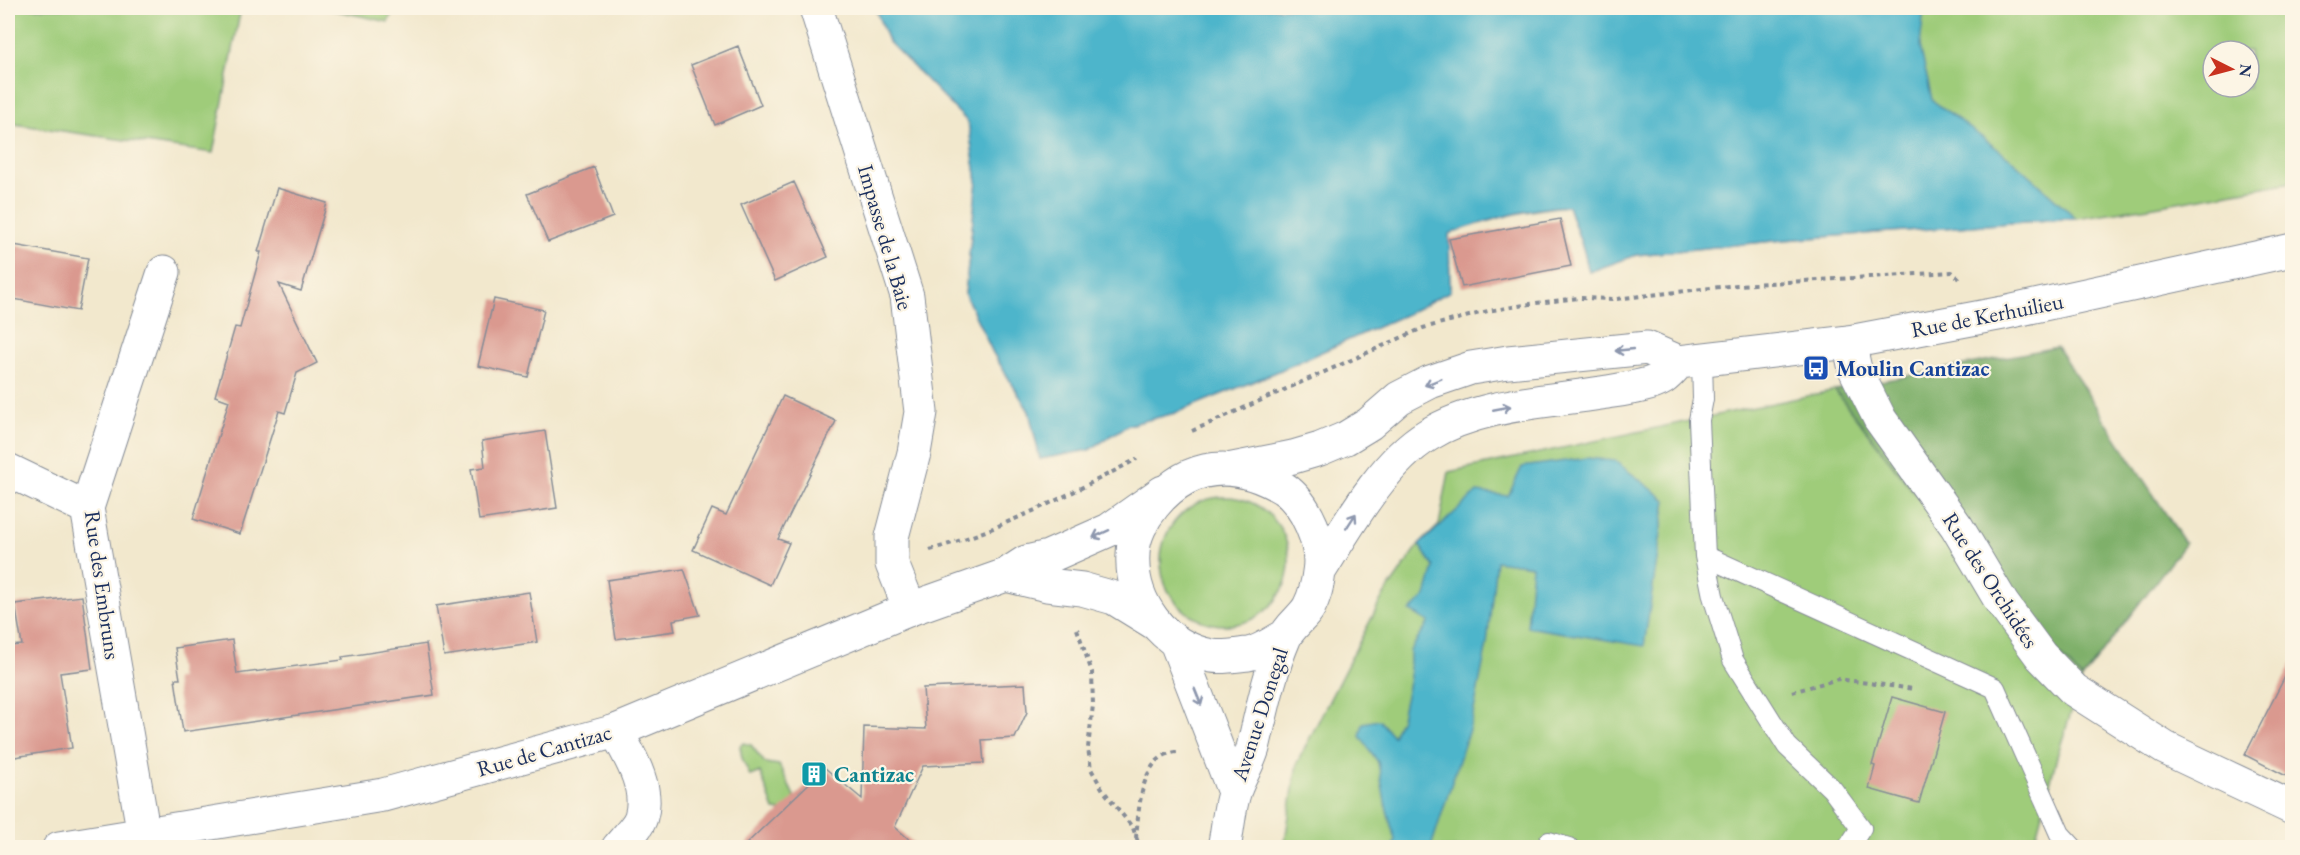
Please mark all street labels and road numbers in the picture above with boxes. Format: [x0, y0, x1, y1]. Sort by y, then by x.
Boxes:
street label: Impasse de la Baie [851, 161, 920, 314]
street label: Rue de Kerhuilieu [1909, 286, 2066, 344]
street label: Rue des Orchidées [1936, 507, 2045, 654]
street label: Rue des Embruns [78, 509, 127, 661]
street label: Avenue Donegal [1224, 644, 1295, 786]
street label: Rue de Cantizac [473, 717, 615, 784]

